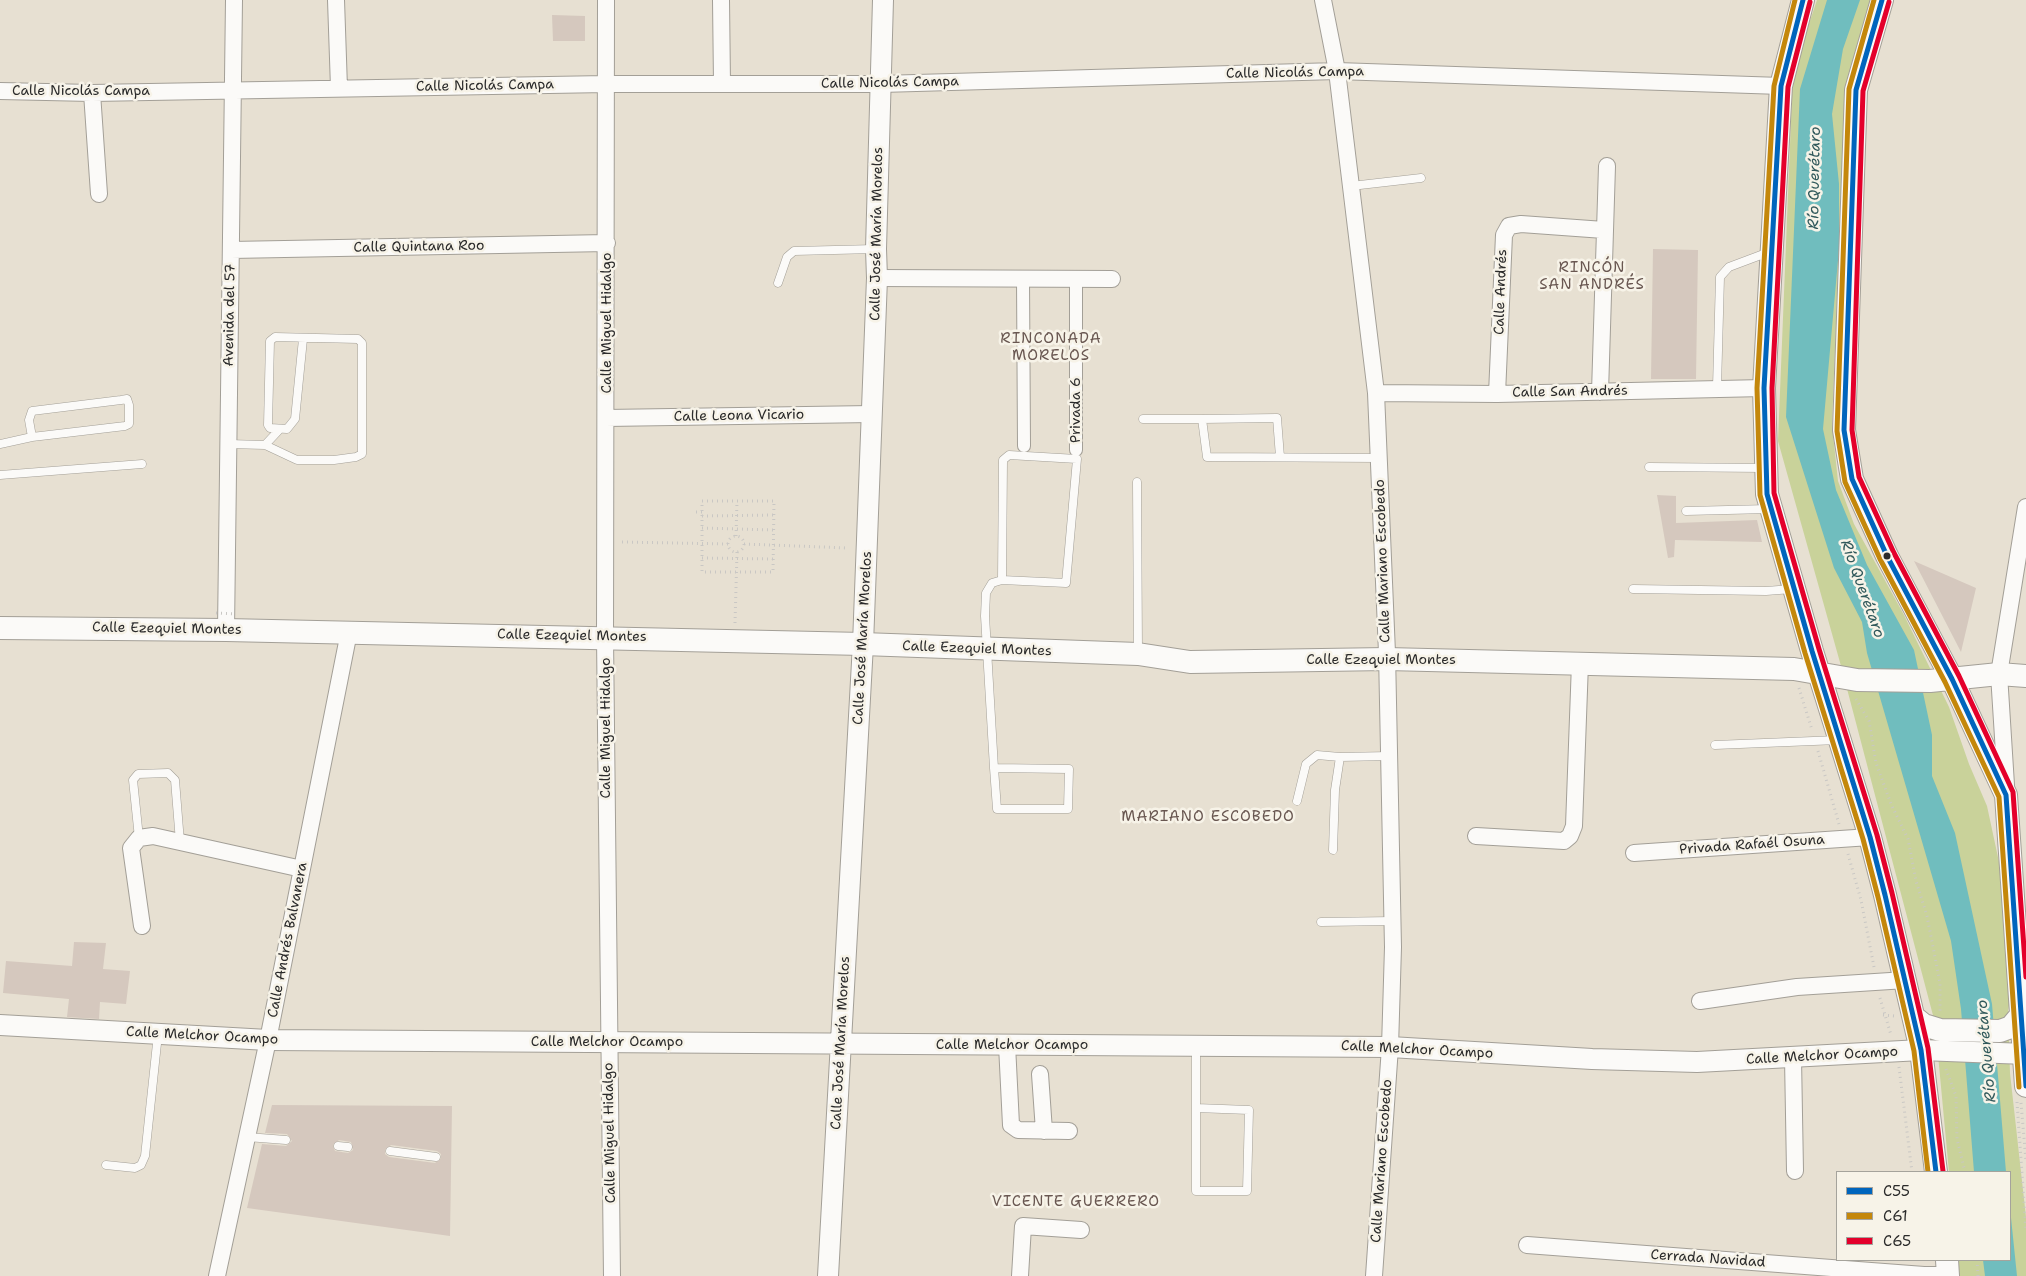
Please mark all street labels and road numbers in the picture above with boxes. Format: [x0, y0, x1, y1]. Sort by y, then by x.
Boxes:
street label: Calle Nicolás Campa [1226, 63, 1364, 83]
street label: Calle Nicolás Campa [821, 73, 959, 93]
street label: Calle Nicolás Campa [416, 76, 554, 96]
street label: Calle Nicolás Campa [12, 83, 150, 99]
street label: Calle José María Morelos [867, 147, 887, 321]
street label: Calle Quintana Roo [353, 237, 485, 257]
street label: Calle Andrés [1491, 249, 1511, 335]
street label: Calle Miguel Hidalgo [599, 253, 615, 393]
street label: Avenida del 57 [221, 263, 239, 367]
street label: Privada 6 [1068, 377, 1084, 443]
street label: Calle San Andrés [1512, 383, 1628, 401]
street label: Calle Leona Vicario [674, 406, 804, 426]
street label: Calle Mariano Escobedo [1372, 479, 1394, 643]
street label: Calle José María Morelos [850, 551, 876, 725]
street label: Calle Ezequiel Montes [92, 619, 242, 639]
street label: Calle Ezequiel Montes [497, 626, 647, 646]
street label: Calle Ezequiel Montes [902, 638, 1052, 660]
street label: Calle Ezequiel Montes [1306, 652, 1456, 668]
street label: Calle Miguel Hidalgo [598, 658, 614, 798]
street label: Privada Rafaél Osuna [1679, 832, 1825, 858]
street label: Calle Andrés Balvanera [265, 861, 311, 1019]
street label: Calle José María Morelos [828, 956, 854, 1130]
street label: Calle Melchor Ocampo [126, 1024, 278, 1048]
street label: Calle Melchor Ocampo [531, 1034, 683, 1050]
street label: Calle Melchor Ocampo [936, 1037, 1088, 1053]
street label: Calle Melchor Ocampo [1341, 1038, 1493, 1062]
street label: Calle Melchor Ocampo [1746, 1044, 1898, 1068]
street label: Calle Miguel Hidalgo [600, 1062, 620, 1204]
street label: Calle Mariano Escobedo [1368, 1079, 1396, 1243]
street label: Cerrada Navidad [1650, 1247, 1766, 1271]

